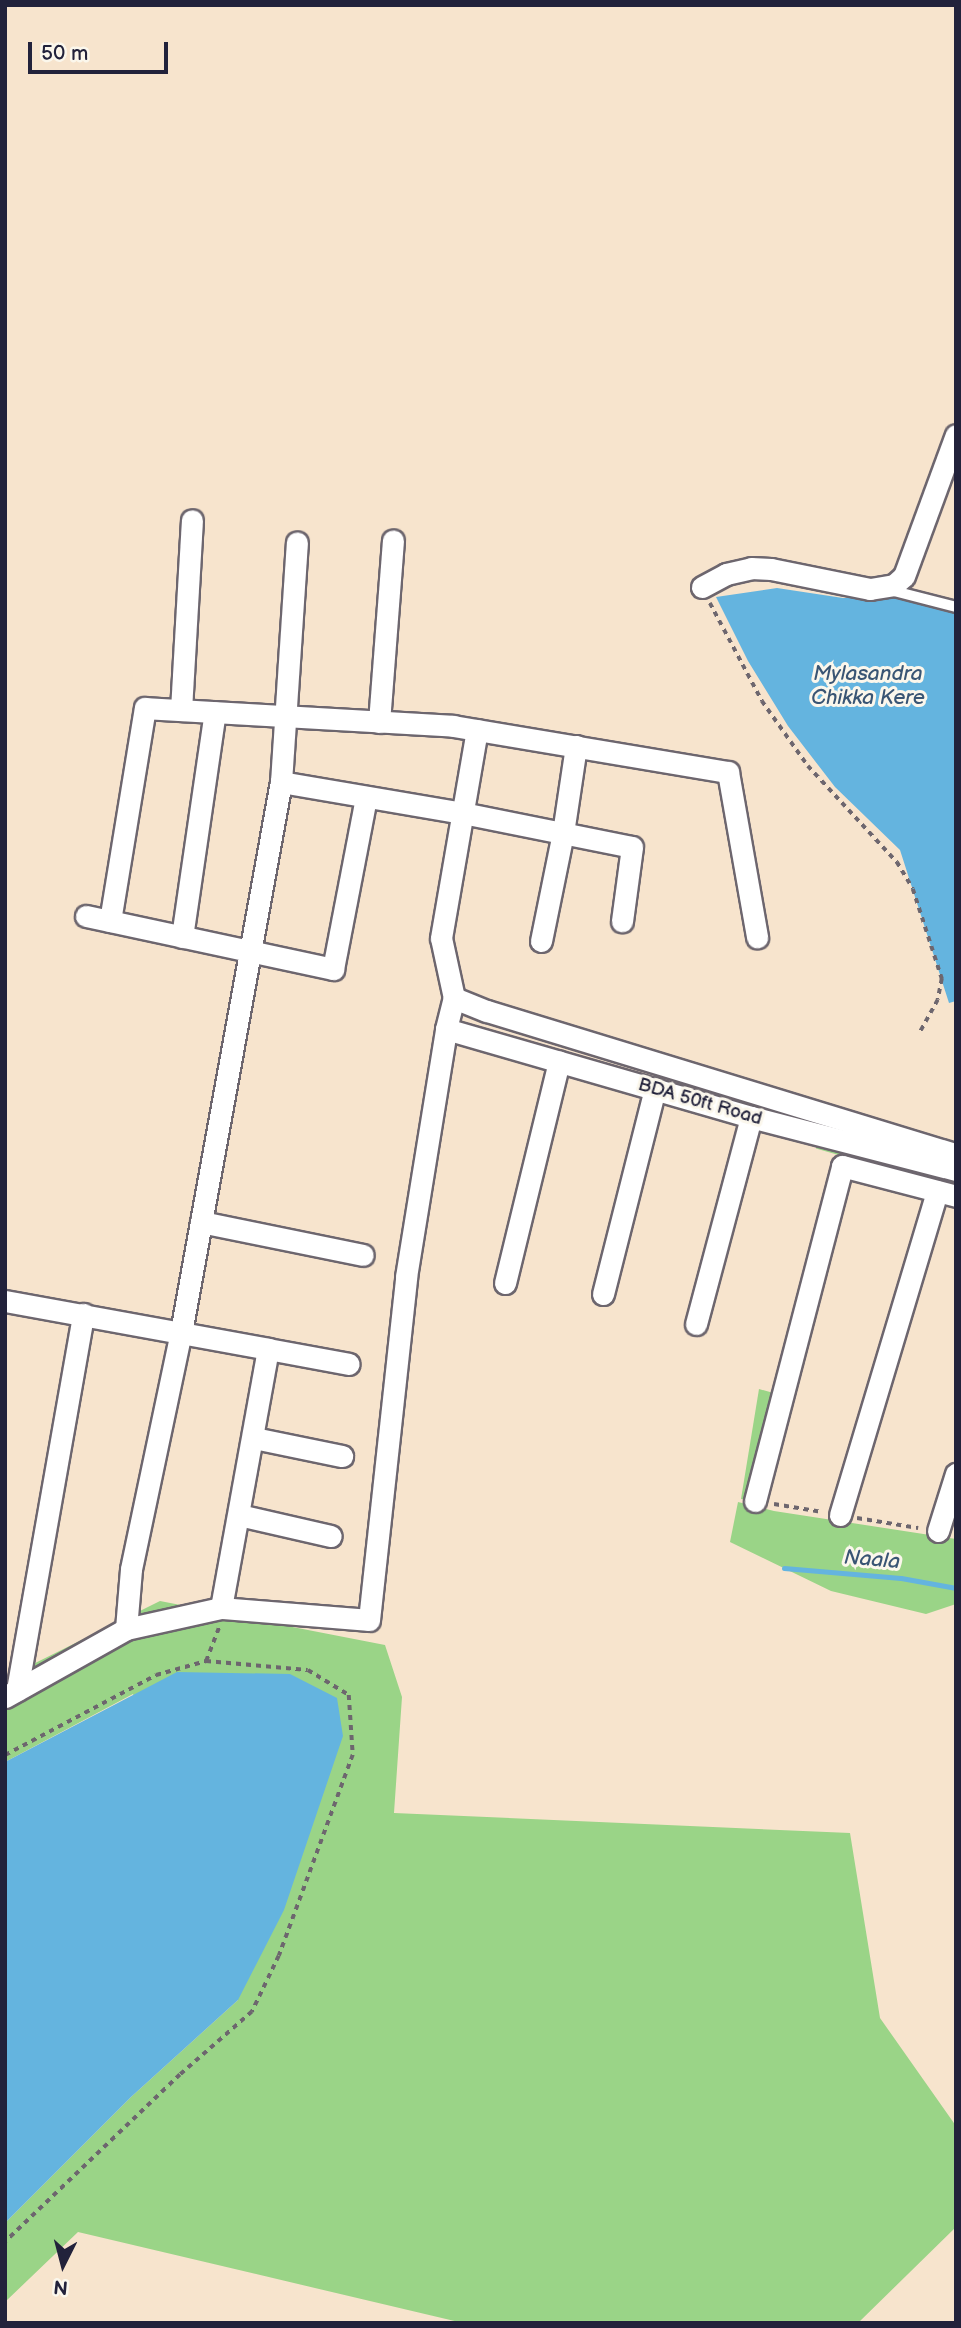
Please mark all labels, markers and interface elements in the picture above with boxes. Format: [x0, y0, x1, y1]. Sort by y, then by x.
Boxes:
scale bar [32, 28, 172, 72]
text: 50 m [41, 41, 88, 66]
water label: Mylasandra Chikka Kere [811, 661, 925, 711]
street label: BDA 50ft Road [635, 1073, 765, 1131]
water label: Naala [843, 1545, 901, 1575]
north arrow [28, 2230, 98, 2300]
text: N [52, 2274, 69, 2299]

